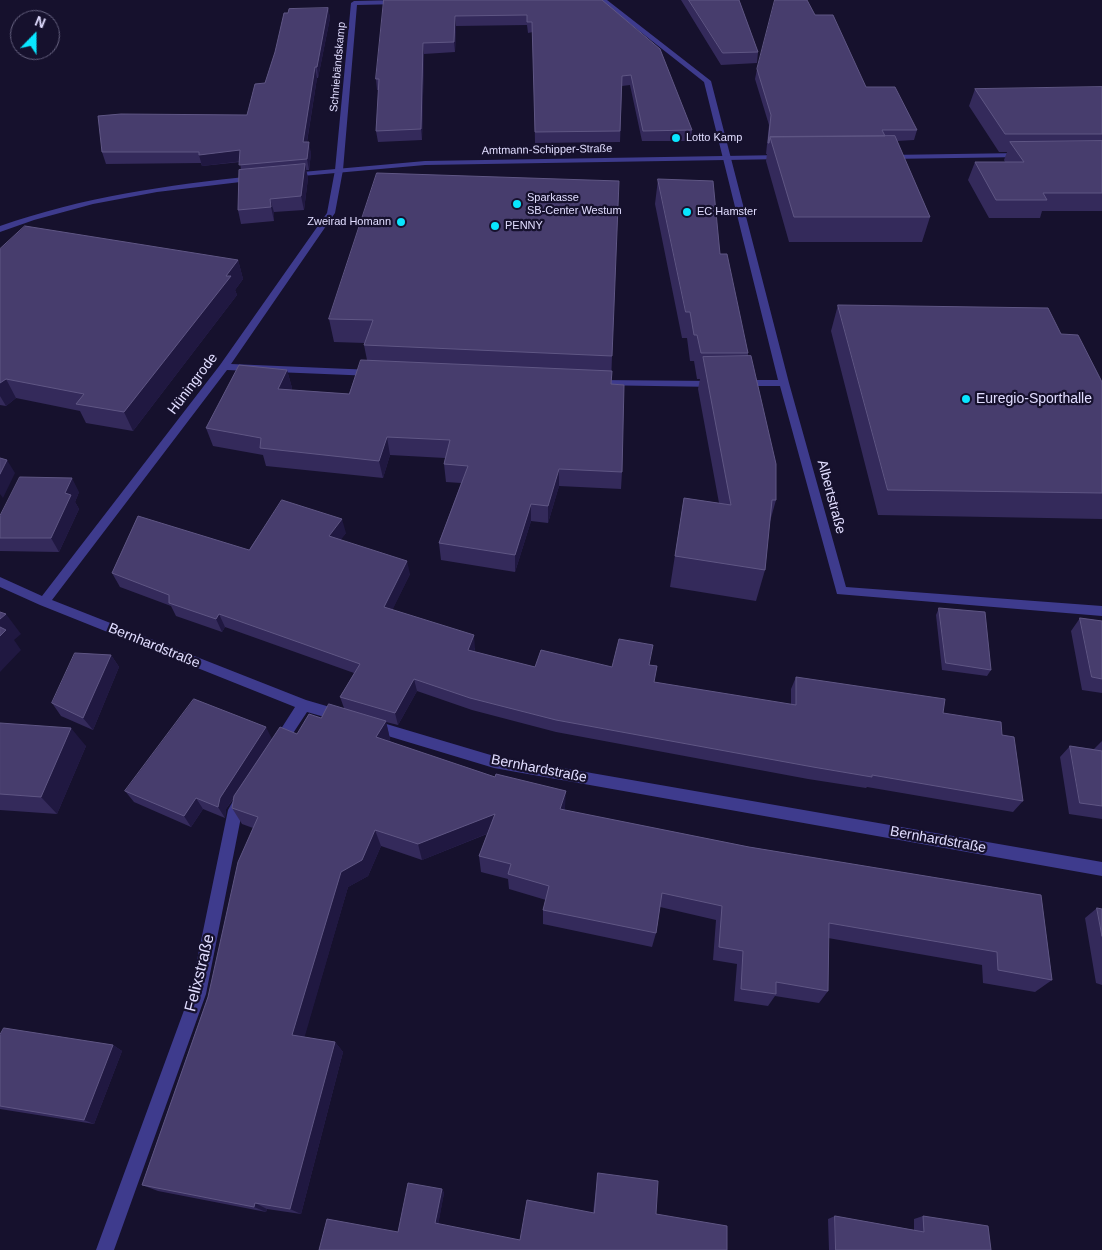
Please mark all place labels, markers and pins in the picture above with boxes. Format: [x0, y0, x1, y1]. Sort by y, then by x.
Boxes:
place label: Lotto Kamp [686, 131, 742, 145]
marker: Lotto Kamp [670, 132, 682, 144]
place label: Sparkasse SB-Center Westum [527, 191, 622, 217]
marker: Sparkasse SB-Center Westum [511, 198, 523, 210]
place label: EC Hamster [697, 205, 757, 219]
marker: EC Hamster [681, 206, 693, 218]
place label: Zweirad Homann [307, 215, 391, 229]
marker: Zweirad Homann [395, 216, 407, 228]
place label: PENNY [505, 219, 543, 233]
marker: PENNY [489, 220, 501, 232]
place label: Euregio-Sporthalle [976, 391, 1092, 407]
marker: Euregio-Sporthalle [960, 393, 972, 405]

